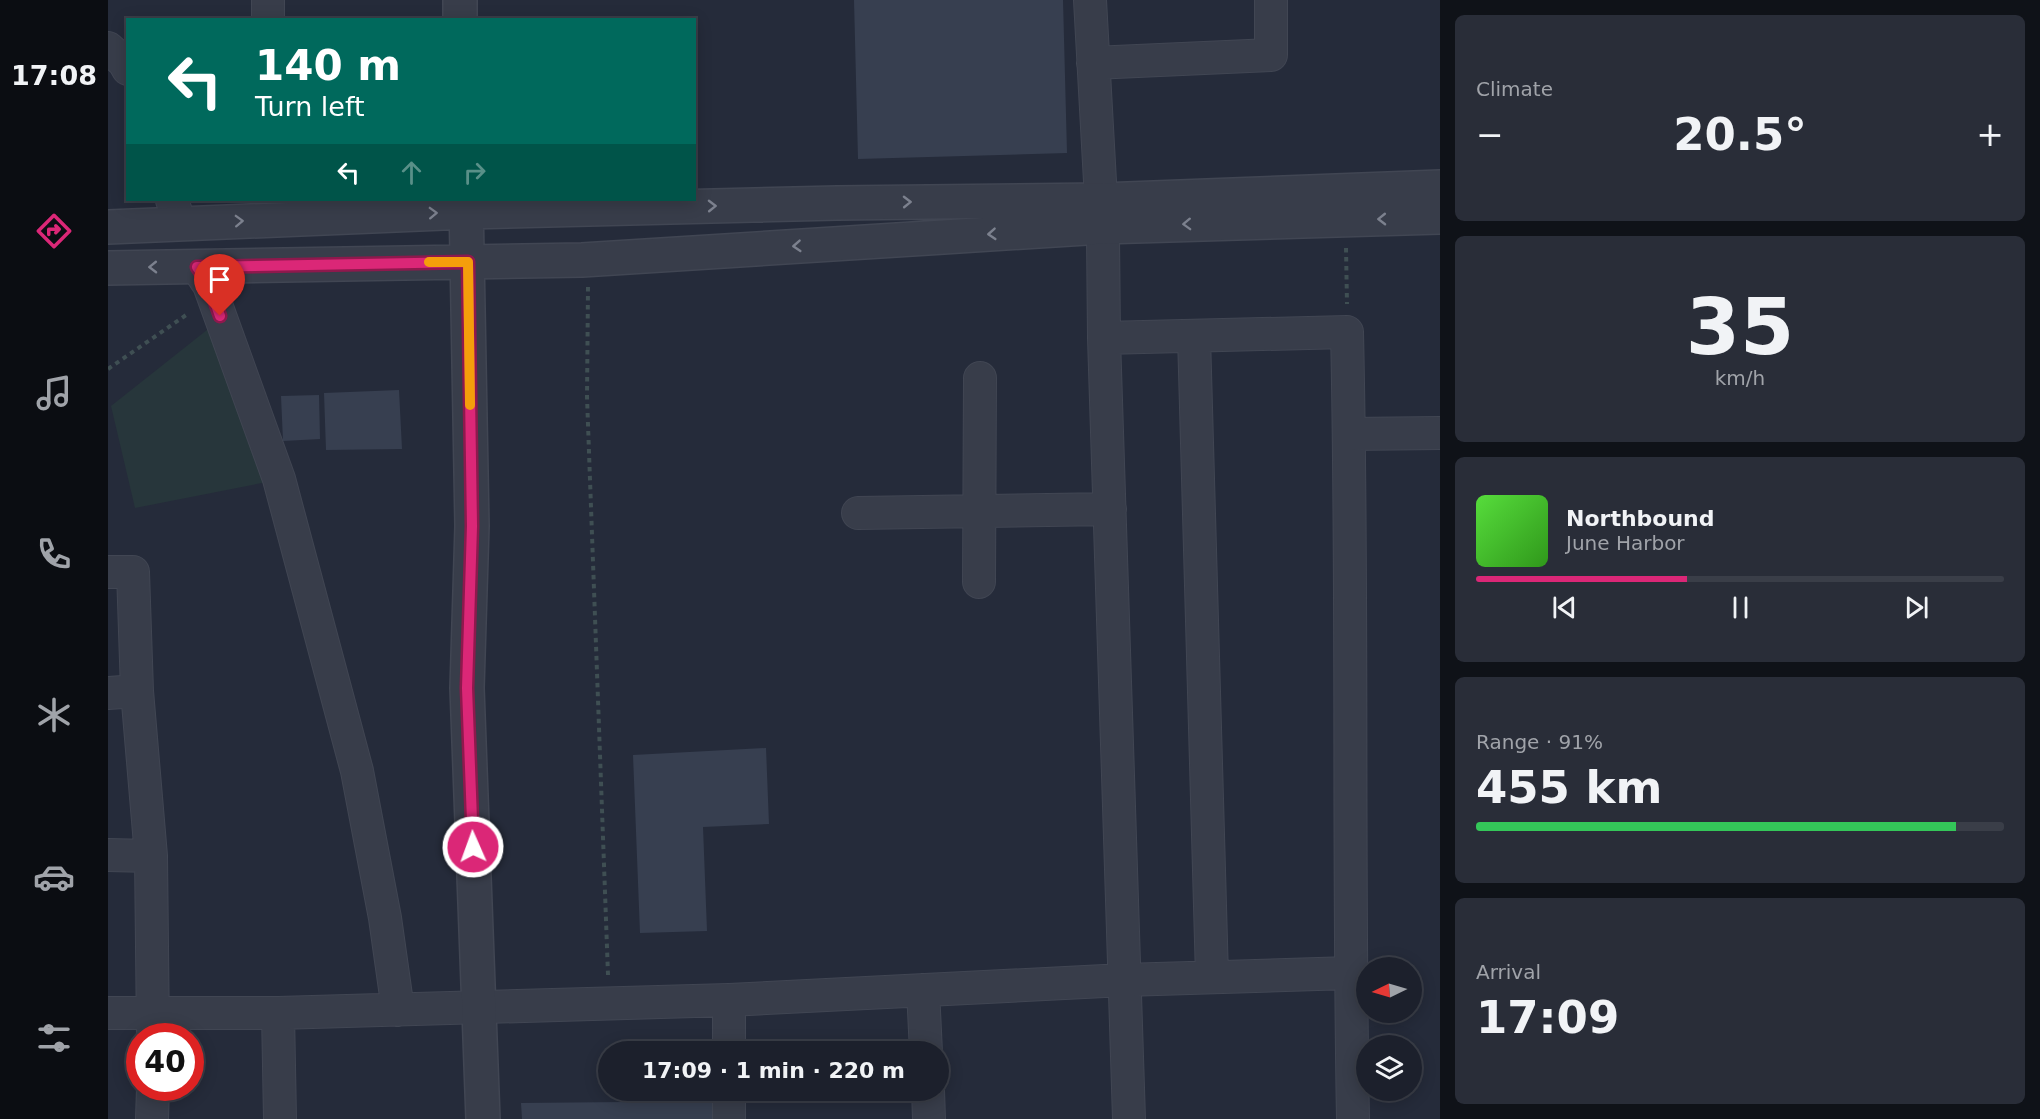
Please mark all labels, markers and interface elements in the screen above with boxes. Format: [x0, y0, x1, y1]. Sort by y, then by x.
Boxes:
text: 140 m [255, 41, 401, 90]
icon: left [156, 42, 234, 120]
text: 17:08 [11, 60, 97, 91]
text: Climate [1476, 77, 1553, 101]
text: Turn left [255, 91, 365, 122]
text: 20.5° [1673, 108, 1807, 161]
text: − [1476, 115, 1504, 154]
text: + [1976, 115, 2004, 154]
icon: left [332, 156, 365, 189]
icon: ahead [395, 156, 428, 189]
icon: right [458, 156, 491, 189]
one-way arrow [903, 196, 912, 208]
one-way arrow [708, 200, 717, 212]
one-way arrow [429, 207, 438, 220]
icon: directions [33, 210, 75, 252]
one-way arrow [1377, 212, 1386, 225]
one-way arrow [234, 215, 243, 228]
one-way arrow [1182, 218, 1191, 231]
one-way arrow [987, 227, 996, 240]
one-way arrow [793, 240, 802, 253]
pin [194, 254, 245, 316]
one-way arrow [148, 261, 157, 273]
icon: arrive [203, 263, 236, 296]
text: 35 [1686, 282, 1794, 372]
text: km/h [1715, 366, 1765, 390]
icon: music [33, 372, 75, 414]
text: Northbound [1566, 506, 1715, 531]
text: June Harbor [1566, 531, 1685, 555]
icon: phone [33, 533, 75, 575]
icon: previous [1548, 591, 1581, 624]
icon: pause [1724, 591, 1757, 624]
icon: next [1900, 591, 1933, 624]
icon: climate [33, 694, 75, 736]
text: Range · 91% [1476, 730, 1603, 754]
text: 455 km [1476, 761, 1662, 814]
position arrow [441, 815, 505, 879]
icon: car [33, 856, 75, 898]
north arrow [1356, 957, 1422, 1023]
map controls [1356, 957, 1422, 1101]
text: Arrival [1476, 960, 1541, 984]
text: 17:09 [1476, 991, 1619, 1044]
icon: filters [33, 1017, 75, 1059]
speed limit sign: 40 [126, 1023, 204, 1101]
button: layers [1356, 1035, 1422, 1101]
text: 17:09 · 1 min · 220 m [642, 1058, 905, 1083]

